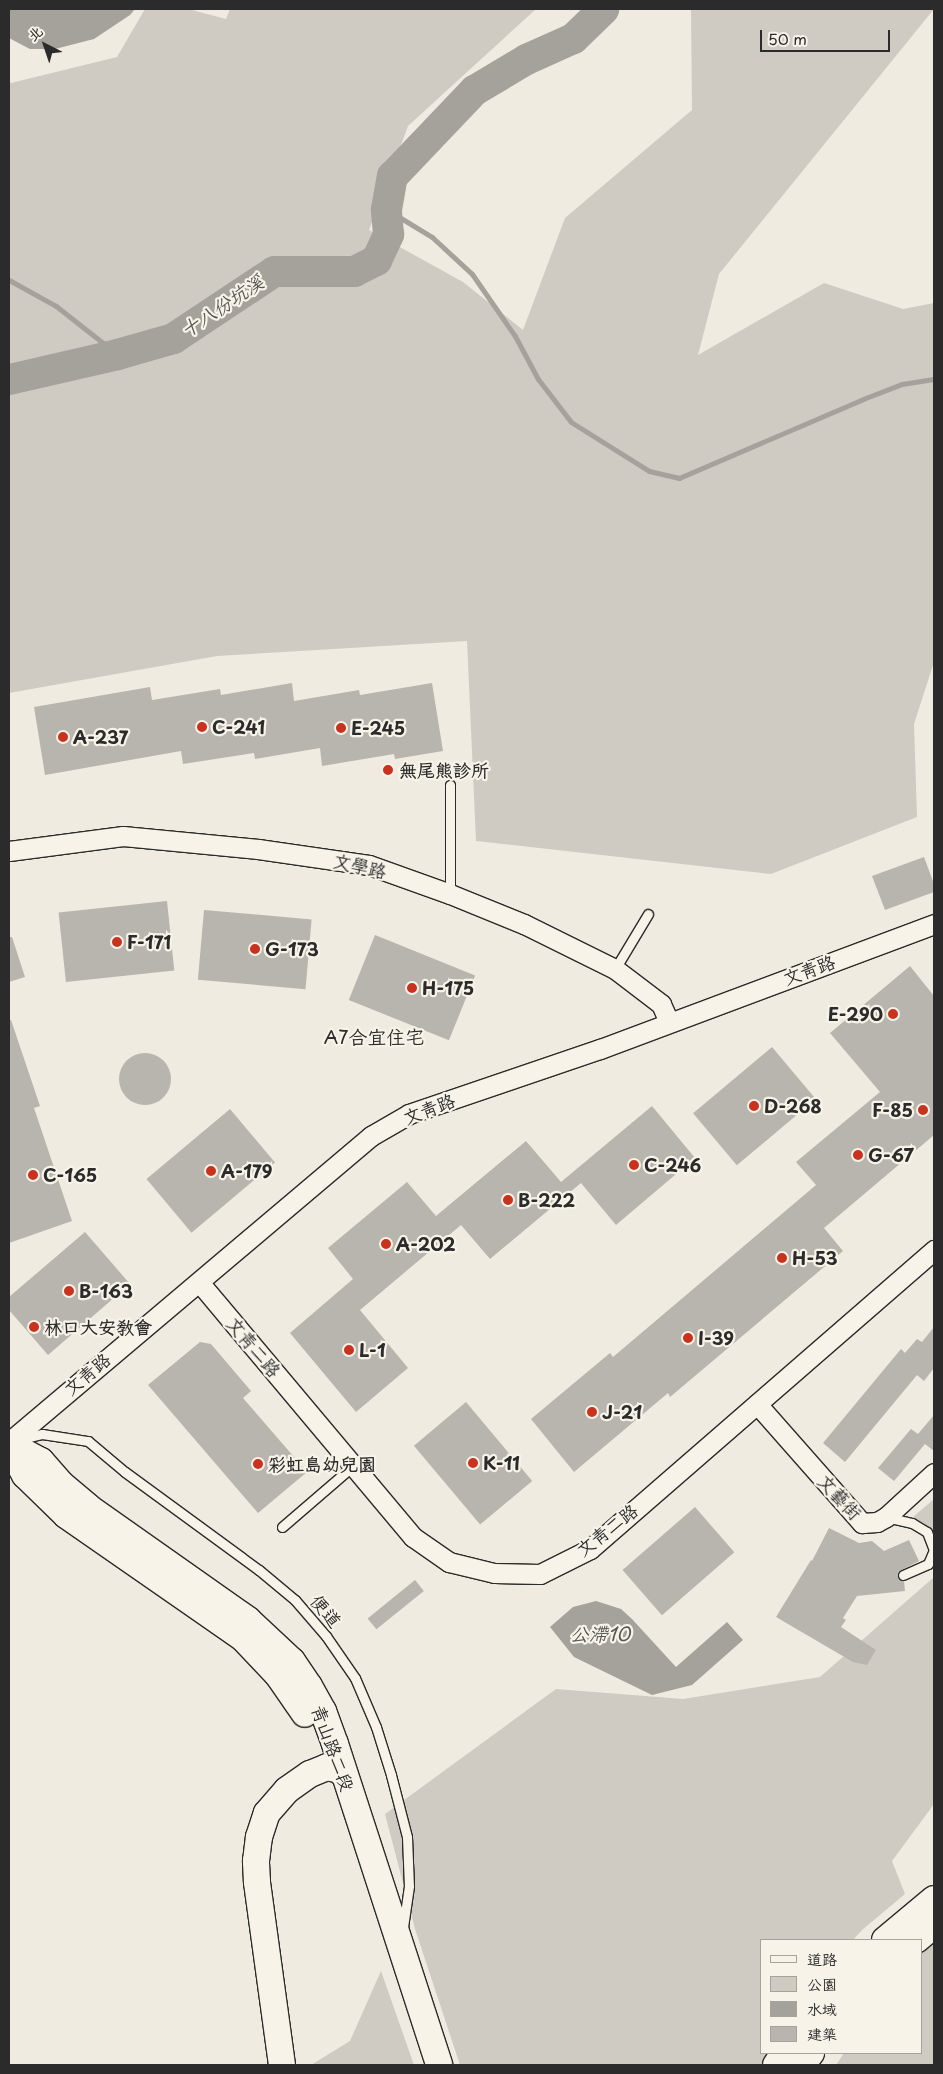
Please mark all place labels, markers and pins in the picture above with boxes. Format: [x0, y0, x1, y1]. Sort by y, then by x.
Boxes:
place label: C-241 [212, 716, 265, 738]
place label: E-245 [351, 717, 405, 739]
marker: C-241 [196, 721, 208, 733]
marker: E-245 [335, 722, 347, 734]
place label: A-237 [73, 726, 128, 748]
marker: A-237 [57, 731, 69, 743]
place label: 無尾熊診所 [399, 759, 489, 781]
marker: 無尾熊診所 [381, 763, 395, 777]
place label: F-171 [127, 931, 171, 953]
marker: F-171 [111, 936, 123, 948]
place label: G-173 [265, 938, 319, 960]
marker: G-173 [249, 943, 261, 955]
place label: H-175 [422, 977, 474, 999]
marker: H-175 [406, 982, 418, 994]
place label: E-290 [828, 1003, 883, 1025]
marker: E-290 [887, 1008, 899, 1020]
place label: D-268 [764, 1095, 822, 1117]
place label: F-85 [872, 1099, 913, 1121]
marker: D-268 [748, 1100, 760, 1112]
marker: F-85 [917, 1104, 929, 1116]
place label: G-67 [868, 1144, 914, 1166]
marker: G-67 [852, 1149, 864, 1161]
place label: C-246 [644, 1154, 701, 1176]
marker: C-246 [628, 1159, 640, 1171]
place label: A-179 [221, 1160, 272, 1182]
place label: C-165 [43, 1164, 97, 1186]
marker: A-179 [205, 1165, 217, 1177]
marker: C-165 [27, 1169, 39, 1181]
place label: B-222 [518, 1189, 575, 1211]
marker: B-222 [502, 1194, 514, 1206]
place label: A-202 [396, 1233, 456, 1255]
marker: A-202 [380, 1238, 392, 1250]
place label: H-53 [792, 1247, 837, 1269]
marker: H-53 [776, 1252, 788, 1264]
place label: B-163 [79, 1280, 133, 1302]
marker: B-163 [63, 1285, 75, 1297]
place label: 林口大安教會 [44, 1316, 152, 1338]
marker: 林口大安教會 [28, 1321, 40, 1333]
place label: I-39 [698, 1327, 734, 1349]
marker: I-39 [682, 1332, 694, 1344]
place label: L-1 [359, 1339, 386, 1361]
marker: L-1 [343, 1344, 355, 1356]
place label: J-21 [602, 1401, 642, 1423]
marker: J-21 [586, 1406, 598, 1418]
place label: K-11 [483, 1452, 520, 1474]
place label: 彩虹島幼兒園 [268, 1453, 376, 1475]
marker: K-11 [467, 1457, 479, 1469]
marker: 彩虹島幼兒園 [252, 1458, 264, 1470]

